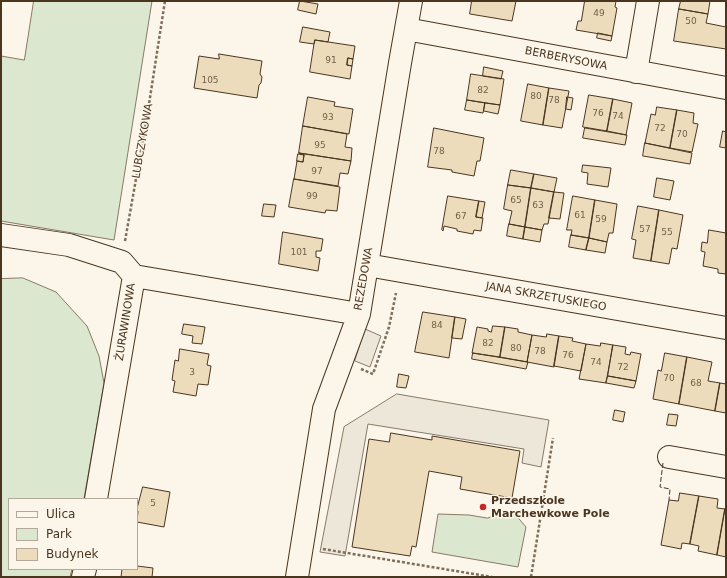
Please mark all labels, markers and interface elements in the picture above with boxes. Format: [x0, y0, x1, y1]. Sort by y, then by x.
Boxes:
house number: 49 [593, 9, 605, 19]
house number: 50 [685, 17, 697, 27]
street label: BERBERYSOWA [524, 45, 608, 73]
house number: 91 [325, 56, 337, 66]
house number: 105 [201, 76, 219, 86]
house number: 82 [477, 86, 489, 96]
house number: 80 [530, 92, 542, 102]
house number: 78 [548, 96, 560, 106]
street label: LUBCZYKOWA [130, 102, 156, 180]
house number: 76 [592, 109, 604, 119]
house number: 74 [612, 112, 624, 122]
house number: 93 [322, 113, 334, 123]
house number: 72 [654, 124, 666, 134]
house number: 70 [676, 130, 688, 140]
house number: 95 [314, 141, 326, 151]
house number: 78 [433, 147, 445, 157]
house number: 97 [311, 167, 323, 177]
house number: 99 [306, 192, 318, 202]
house number: 65 [510, 196, 522, 206]
house number: 63 [532, 201, 544, 211]
house number: 61 [574, 211, 586, 221]
house number: 67 [455, 212, 467, 222]
house number: 59 [595, 215, 607, 225]
house number: 57 [639, 225, 651, 235]
house number: 55 [661, 228, 673, 238]
street label: REZEDOWA [352, 246, 376, 312]
house number: 101 [290, 248, 308, 258]
street label: JANA SKRZETUSKIEGO [485, 280, 607, 314]
street label: ŻURAWINOWA [113, 282, 139, 362]
house number: 84 [431, 321, 443, 331]
house number: 82 [482, 339, 494, 349]
house number: 80 [510, 344, 522, 354]
house number: 78 [534, 347, 546, 357]
house number: 76 [562, 351, 574, 361]
house number: 74 [590, 358, 602, 368]
house number: 72 [617, 363, 629, 373]
house number: 3 [189, 368, 195, 378]
house number: 70 [663, 374, 675, 384]
house number: 68 [690, 379, 702, 389]
place label: Przedszkole Marchewkowe Pole [491, 494, 610, 520]
legend [8, 498, 138, 570]
house number: 5 [150, 499, 156, 509]
marker: Przedszkole Marchewkowe Pole [478, 502, 488, 512]
text: Ulica [46, 507, 75, 521]
text: Park [46, 527, 72, 541]
text: Budynek [46, 547, 99, 561]

